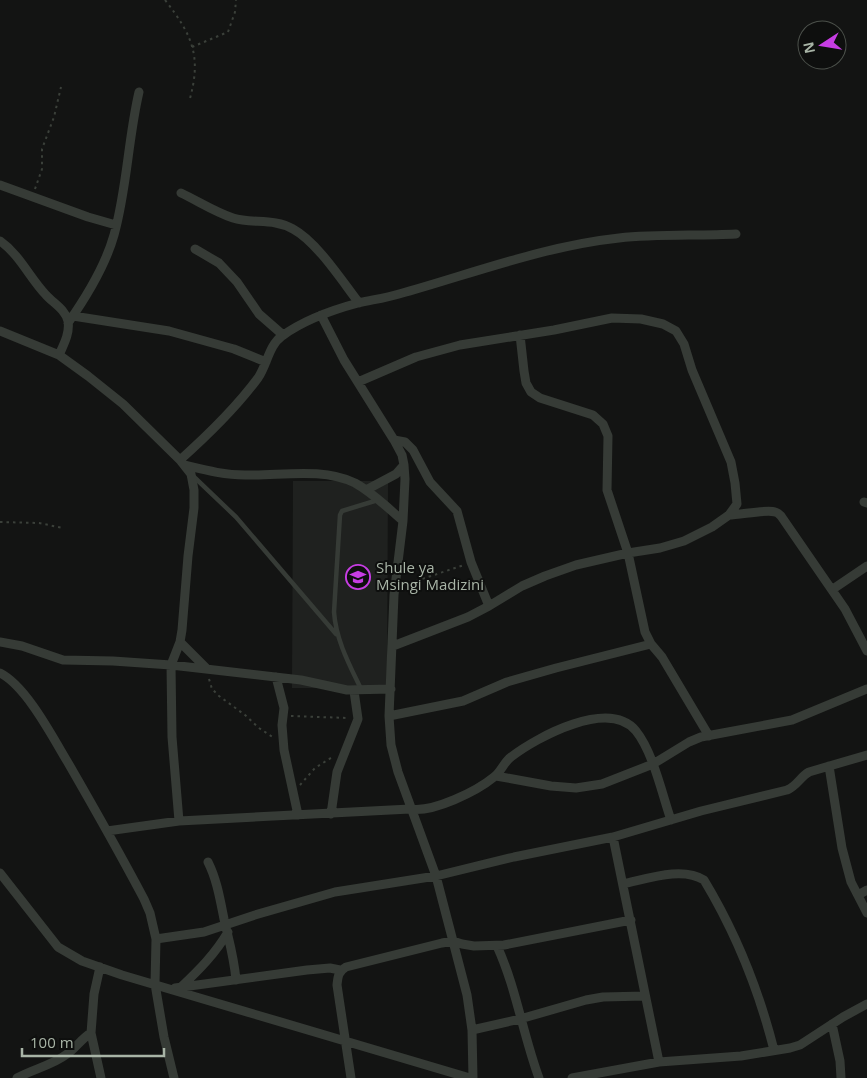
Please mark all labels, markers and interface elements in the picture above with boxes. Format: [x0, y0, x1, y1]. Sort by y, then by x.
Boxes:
north arrow [797, 20, 847, 70]
text: N [798, 40, 819, 55]
place label: Shule ya Msingi Madizini [376, 557, 484, 594]
school or university icon: Shule ya Msingi Madizini [345, 564, 371, 590]
scale bar [22, 1026, 165, 1058]
text: 100 m [30, 1032, 74, 1052]

